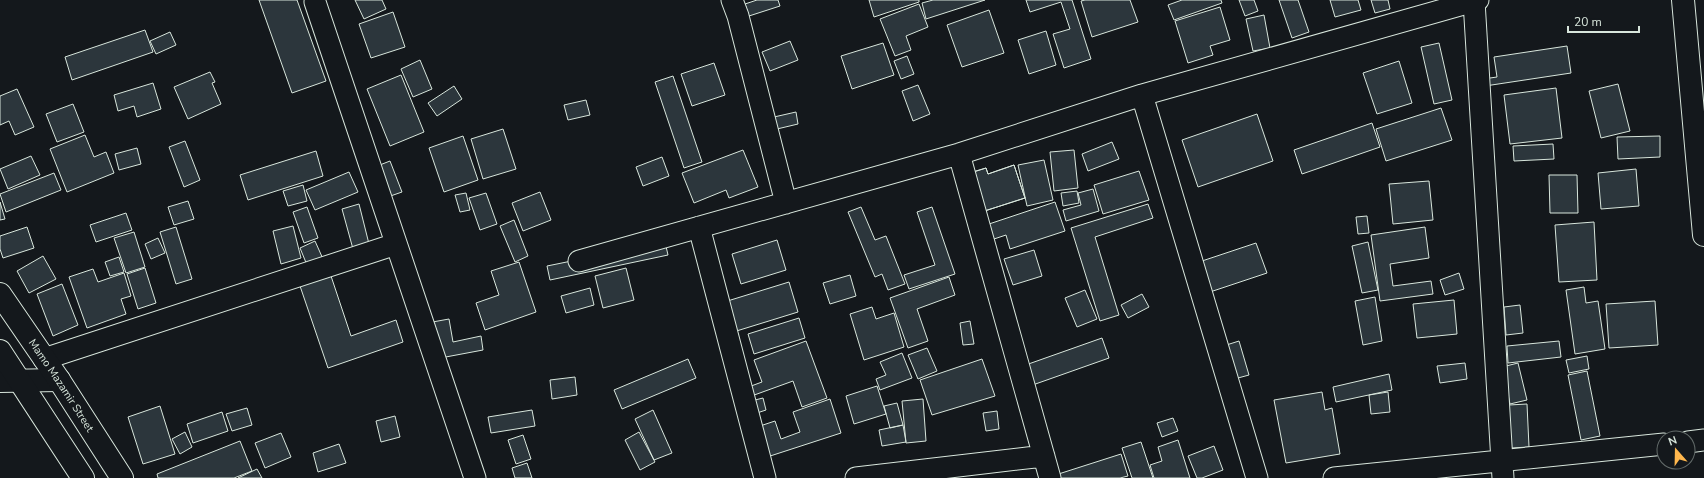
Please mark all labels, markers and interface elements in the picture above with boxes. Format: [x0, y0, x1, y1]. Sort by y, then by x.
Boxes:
scale bar [1568, 8, 1639, 34]
text: 20 m [1574, 14, 1602, 30]
street label: Mamo Mazamir Street [25, 336, 97, 435]
north arrow [1656, 430, 1696, 470]
text: N [1666, 433, 1679, 450]

